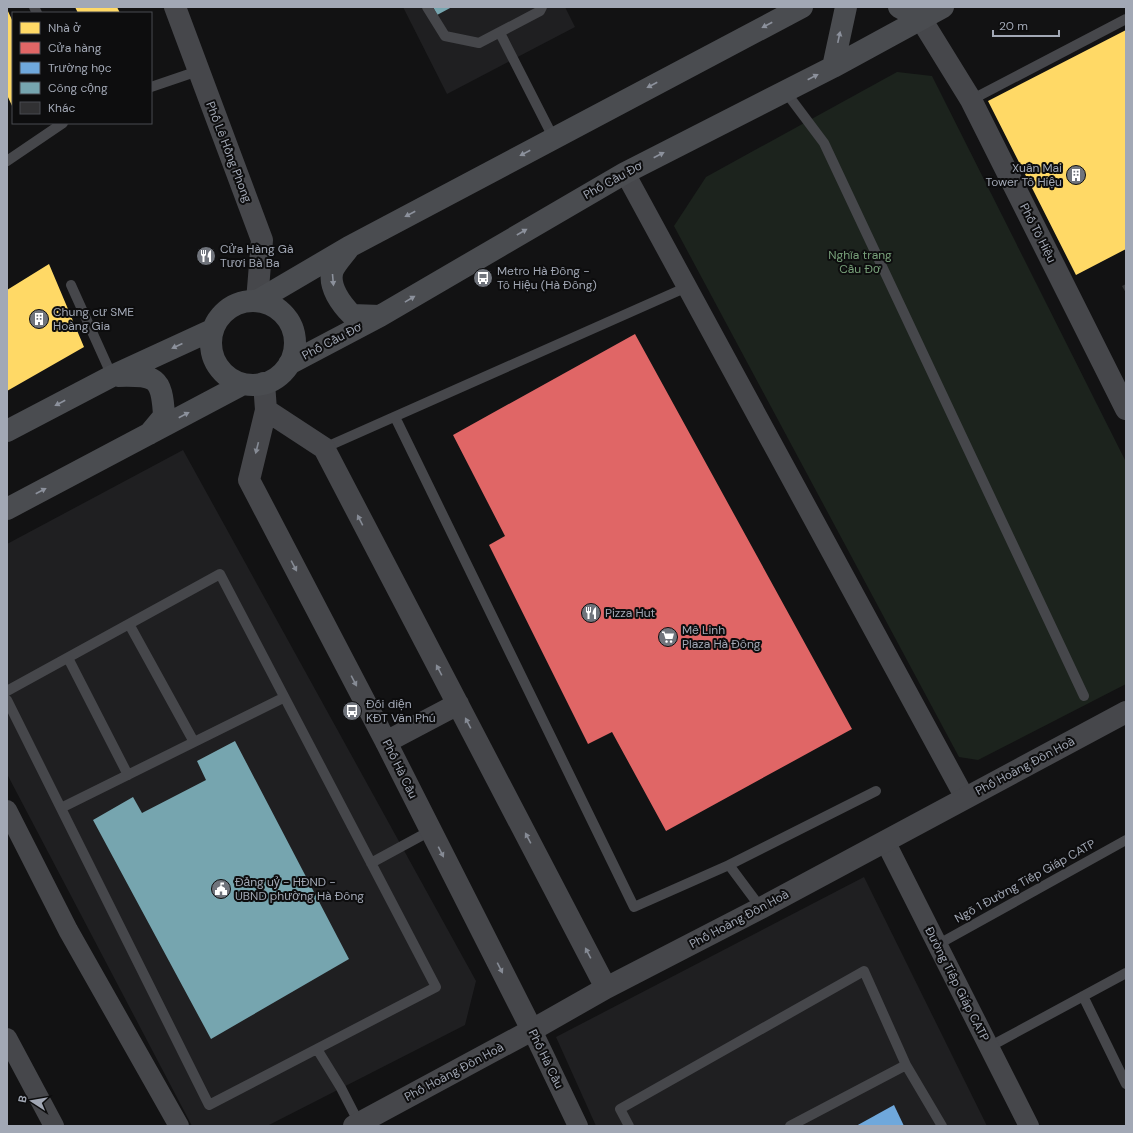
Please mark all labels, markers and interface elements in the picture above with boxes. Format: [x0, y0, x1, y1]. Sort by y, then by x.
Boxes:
legend [12, 12, 152, 124]
scale bar [993, 12, 1059, 38]
text: 20 m [999, 18, 1028, 34]
text: Nhà ở [48, 20, 81, 36]
one-way arrow [761, 22, 773, 28]
one-way arrow [837, 31, 843, 43]
text: Cửa hàng [48, 40, 102, 56]
text: Trường học [48, 60, 112, 76]
one-way arrow [807, 74, 818, 80]
text: Công cộng [48, 80, 108, 96]
one-way arrow [646, 82, 658, 89]
street label: Phố Lê Hồng Phong [202, 99, 256, 205]
text: Khác [48, 100, 75, 116]
one-way arrow [519, 149, 530, 156]
one-way arrow [654, 152, 665, 159]
street label: Phố Cầu Đơ [580, 157, 646, 203]
place label: Xuân Mai Tower Tô Hiệu [986, 160, 1062, 190]
building icon: Xuân Mai Tower Tô Hiệu [1065, 164, 1087, 186]
street label: Phố Tô Hiệu [1016, 201, 1060, 266]
one-way arrow [404, 211, 416, 217]
one-way arrow [516, 229, 528, 236]
place label: Cửa Hàng Gà Tươi Bà Ba [220, 241, 293, 271]
restaurant icon: Cửa Hàng Gà Tươi Bà Ba [195, 245, 217, 267]
park label: Nghĩa trang Cầu Đơ [828, 247, 892, 277]
place label: Metro Hà Đông - Tô Hiệu (Hà Đông) [497, 263, 597, 293]
bus stop icon: Metro Hà Đông - Tô Hiệu (Hà Đông) [472, 267, 494, 289]
one-way arrow [330, 274, 337, 287]
one-way arrow [404, 295, 416, 302]
place label: Chung cư SME Hoàng Gia [53, 304, 134, 334]
building icon: Chung cư SME Hoàng Gia [28, 308, 50, 330]
street label: Phố Cầu Đơ [299, 318, 365, 363]
one-way arrow [171, 343, 183, 349]
one-way arrow [54, 400, 66, 406]
one-way arrow [178, 412, 190, 419]
one-way arrow [254, 442, 260, 454]
one-way arrow [36, 487, 47, 494]
one-way arrow [357, 514, 363, 525]
one-way arrow [291, 560, 297, 572]
restaurant icon: Pizza Hut [580, 602, 602, 624]
place label: Pizza Hut [605, 605, 656, 621]
place label: Mê Linh Plaza Hà Đông [682, 622, 761, 652]
supermarket icon: Mê Linh Plaza Hà Đông [657, 626, 679, 648]
one-way arrow [436, 664, 443, 676]
one-way arrow [351, 675, 358, 687]
place label: Đối diện KĐT Văn Phú [366, 696, 436, 726]
bus stop icon: Đối diện KĐT Văn Phú [341, 700, 363, 722]
one-way arrow [464, 717, 471, 729]
street label: Phố Hoàng Đôn Hoà [973, 733, 1077, 799]
street label: Phố Hà Cầu [379, 737, 421, 801]
one-way arrow [525, 832, 531, 844]
street label: Ngõ 1 Đường Tiếp Giáp CATP [952, 836, 1098, 926]
one-way arrow [438, 846, 444, 858]
place label: Đảng uỷ - HĐND - UBND phường Hà Đông [235, 874, 364, 904]
public building icon: Đảng uỷ - HĐND - UBND phường Hà Đông [210, 878, 232, 900]
street label: Phố Hoàng Đôn Hoà [687, 886, 791, 952]
street label: Đường Tiếp Giáp CATP [921, 924, 993, 1044]
one-way arrow [585, 948, 592, 959]
one-way arrow [497, 962, 503, 973]
street label: Phố Hà Cầu [525, 1027, 567, 1091]
street label: Phố Hoàng Đôn Hoà [402, 1039, 506, 1105]
north arrow [12, 1081, 52, 1121]
text: B [15, 1094, 30, 1104]

